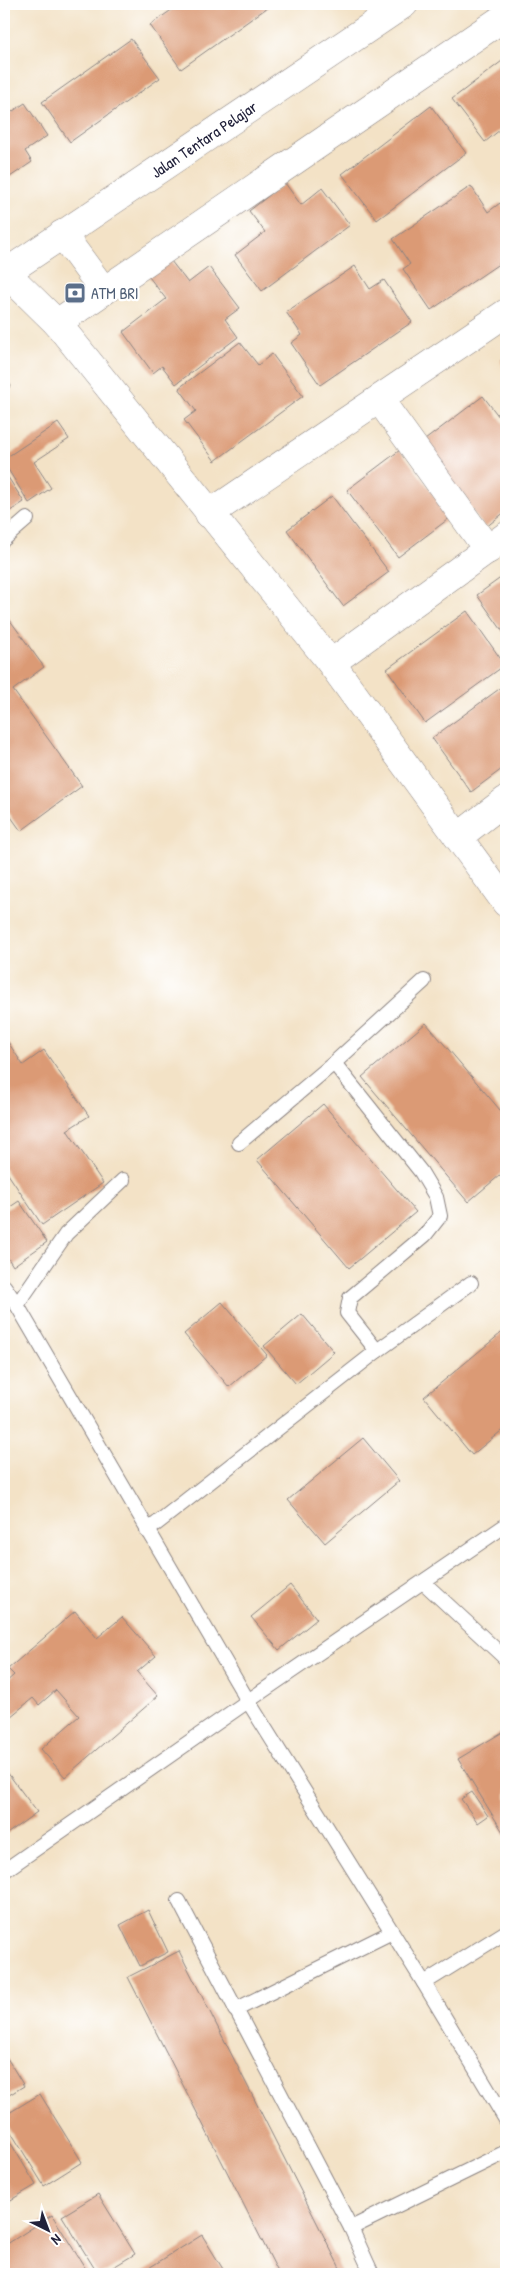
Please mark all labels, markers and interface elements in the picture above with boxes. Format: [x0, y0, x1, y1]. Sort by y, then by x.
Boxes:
street label: Jalan Tentara Pelajar [146, 95, 261, 183]
bank icon: ATM BRI [63, 281, 87, 305]
place label: ATM BRI [91, 282, 139, 304]
north arrow [22, 2206, 72, 2256]
text: N [48, 2230, 66, 2250]

